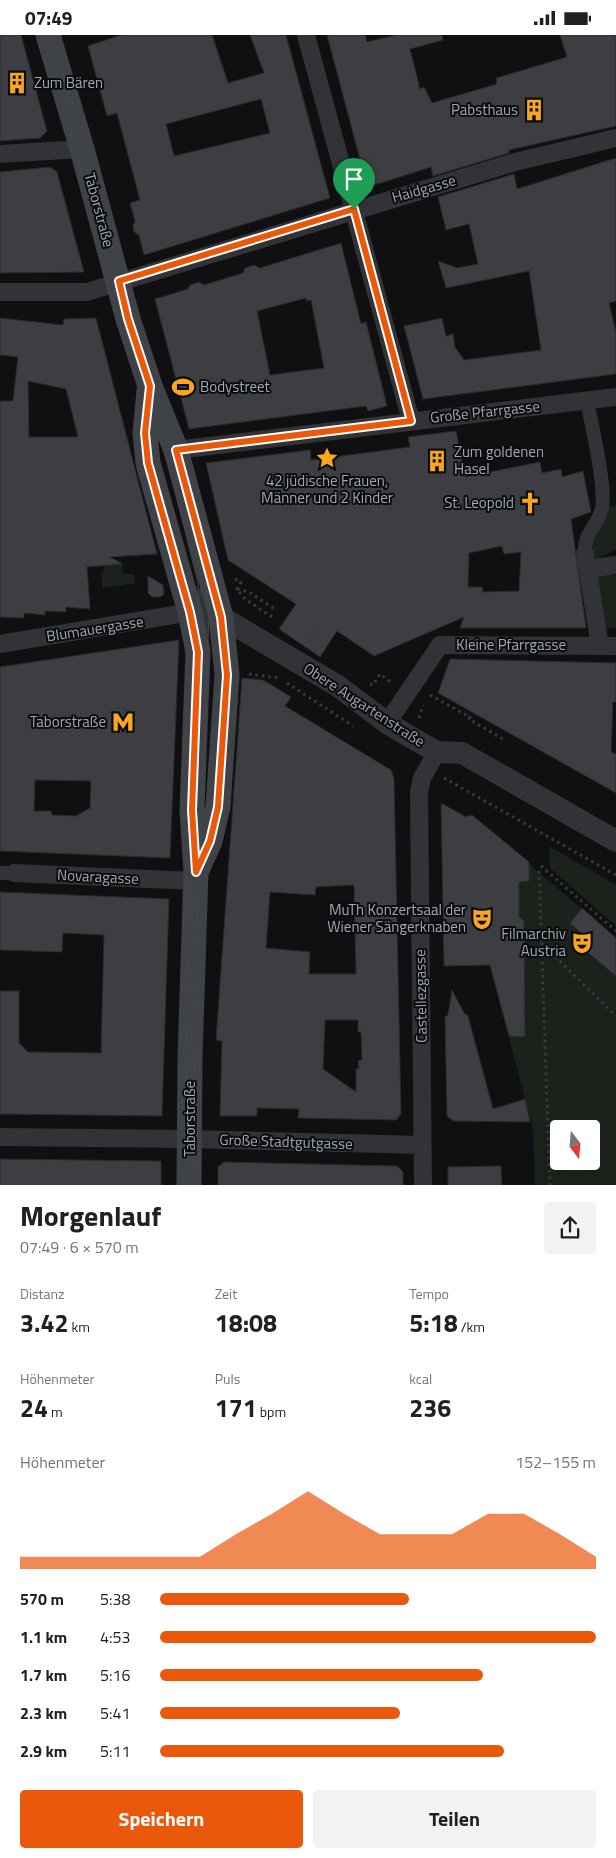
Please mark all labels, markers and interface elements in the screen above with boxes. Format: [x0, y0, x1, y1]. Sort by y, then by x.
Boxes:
text: 07:49 [25, 3, 72, 32]
building icon: Zum Bären [4, 70, 30, 96]
place label: Zum Bären [34, 71, 103, 94]
building icon: Pabsthaus [521, 97, 547, 123]
place label: Pabsthaus [451, 98, 518, 121]
pin [333, 158, 375, 209]
icon: arrive [340, 165, 368, 193]
street label: Haidgasse [389, 168, 459, 209]
street label: Taborstraße [79, 170, 120, 250]
sports icon: Bodystreet [170, 374, 196, 400]
place label: Bodystreet [200, 375, 271, 398]
street label: Große Pfarrgasse [429, 394, 541, 429]
place label: Zum goldenen Hasel [454, 440, 544, 480]
place icon: 42 jüdische Frauen, Männer und 2 Kinder [314, 445, 340, 471]
building icon: Zum goldenen Hasel [424, 448, 450, 474]
place label: 42 jüdische Frauen, Männer und 2 Kinder [261, 469, 393, 509]
church icon: St. Leopold [517, 490, 543, 516]
place label: St. Leopold [444, 491, 514, 514]
street label: Blumauergasse [45, 609, 145, 648]
street label: Kleine Pfarrgasse [456, 633, 566, 656]
street label: Obere Augartenstraße [299, 657, 430, 753]
metro station icon: Taborstraße [110, 709, 136, 735]
place label: Taborstraße [30, 710, 106, 733]
street label: Novaragasse [57, 863, 140, 890]
place label: MuTh Konzertsaal der Wiener Sängerknaben [327, 898, 466, 938]
theatre icon: MuTh Konzertsaal der Wiener Sängerknaben [469, 906, 495, 932]
place label: Filmarchiv Austria [501, 922, 566, 962]
theatre icon: Filmarchiv Austria [569, 930, 595, 956]
street label: Castellezgasse [408, 949, 433, 1043]
street label: Taborstraße [178, 1081, 201, 1157]
north arrow [550, 1120, 600, 1170]
map controls [550, 1120, 600, 1170]
street label: Große Stadtgutgasse [219, 1128, 353, 1155]
text: Morgenlauf [20, 1194, 161, 1237]
button: share [544, 1202, 596, 1254]
text: 07:49 · 6 × 570 m [20, 1235, 139, 1259]
text: Distanz [20, 1283, 64, 1304]
text: Zeit [215, 1283, 237, 1304]
text: Tempo [409, 1283, 449, 1304]
text: 3.42 [20, 1304, 68, 1342]
text: 18:08 [215, 1304, 277, 1342]
text: 5:18 [409, 1304, 458, 1342]
text: km [68, 1316, 90, 1337]
text: /km [458, 1316, 485, 1337]
text: Höhenmeter [20, 1368, 94, 1389]
text: Puls [215, 1368, 240, 1389]
text: kcal [409, 1368, 432, 1389]
text: 24 [20, 1389, 48, 1427]
text: 171 [215, 1389, 257, 1427]
text: 236 [409, 1389, 451, 1427]
text: m [48, 1401, 63, 1422]
text: bpm [257, 1401, 286, 1422]
text: Höhenmeter [20, 1450, 105, 1474]
text: 152–155 m [515, 1450, 596, 1474]
text: 570 m [20, 1587, 64, 1611]
text: 5:38 [100, 1587, 130, 1611]
text: 1.1 km [20, 1625, 67, 1649]
text: 4:53 [100, 1625, 130, 1649]
text: 1.7 km [20, 1663, 67, 1687]
text: 5:16 [100, 1663, 130, 1687]
text: 2.3 km [20, 1701, 67, 1725]
text: 5:41 [100, 1701, 130, 1725]
text: 2.9 km [20, 1739, 67, 1763]
text: 5:11 [100, 1739, 130, 1763]
button: Speichern [20, 1790, 303, 1848]
button: Teilen [313, 1790, 596, 1848]

